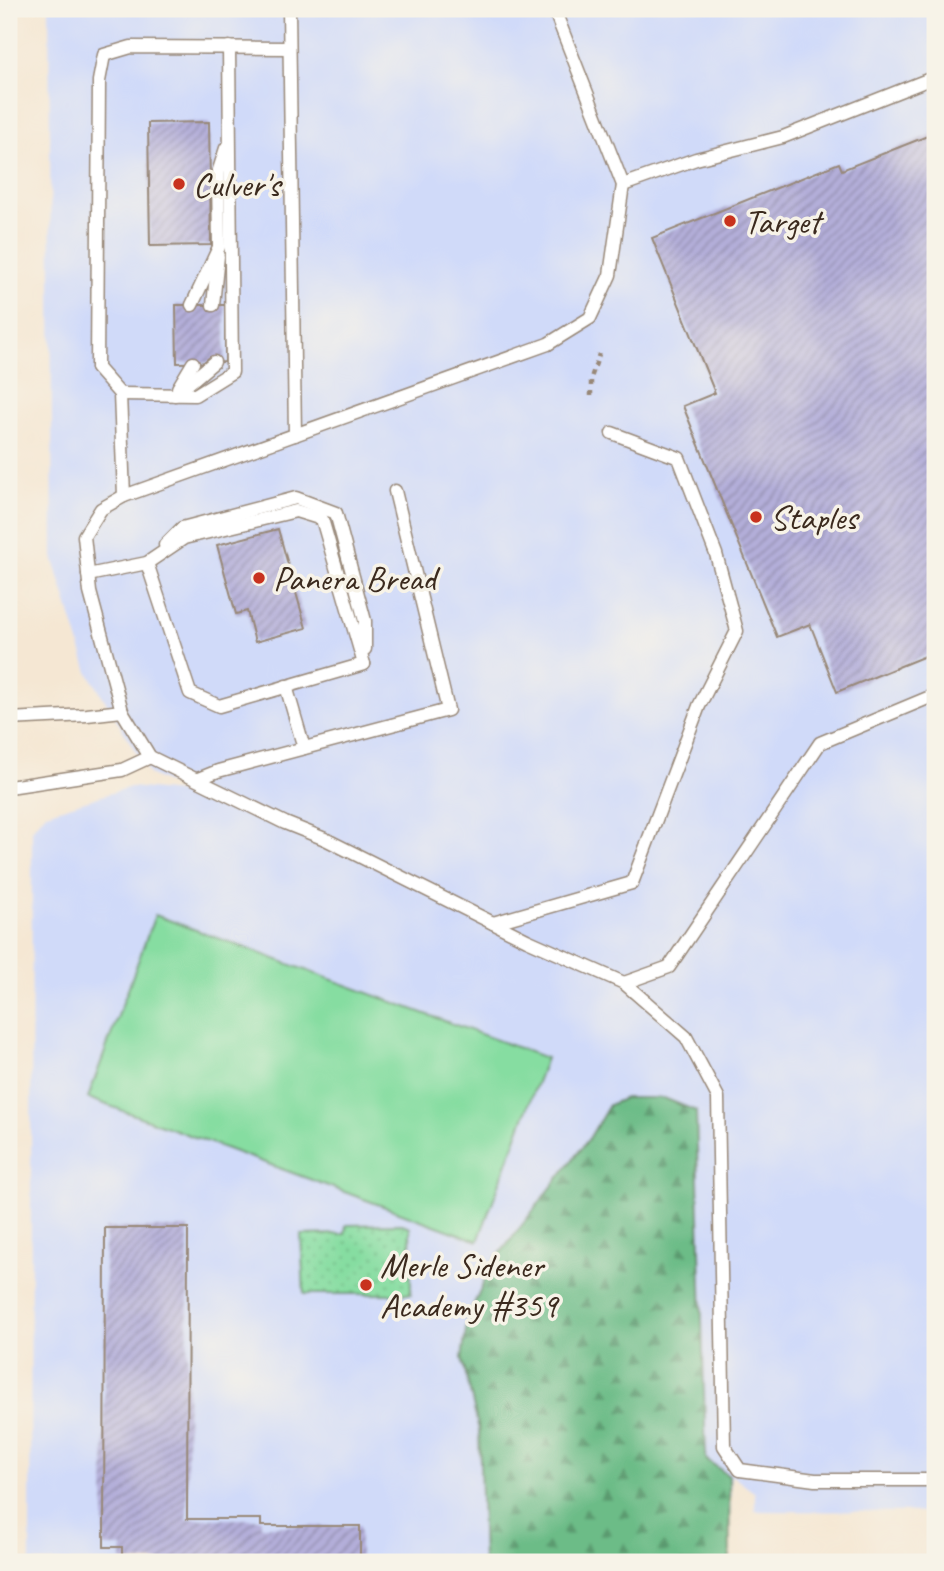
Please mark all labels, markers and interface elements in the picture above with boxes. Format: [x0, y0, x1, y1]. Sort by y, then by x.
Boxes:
place label: Culver's [193, 162, 283, 207]
marker: Culver's [171, 176, 187, 192]
place label: Target [744, 199, 825, 244]
marker: Target [722, 213, 738, 229]
place label: Staples [770, 495, 860, 540]
marker: Staples [748, 509, 764, 525]
place label: Panera Bread [273, 556, 441, 601]
marker: Panera Bread [251, 570, 267, 586]
place label: Merle Sidener Academy #359 [380, 1243, 560, 1328]
marker: Merle Sidener Academy #359 [358, 1277, 374, 1293]

